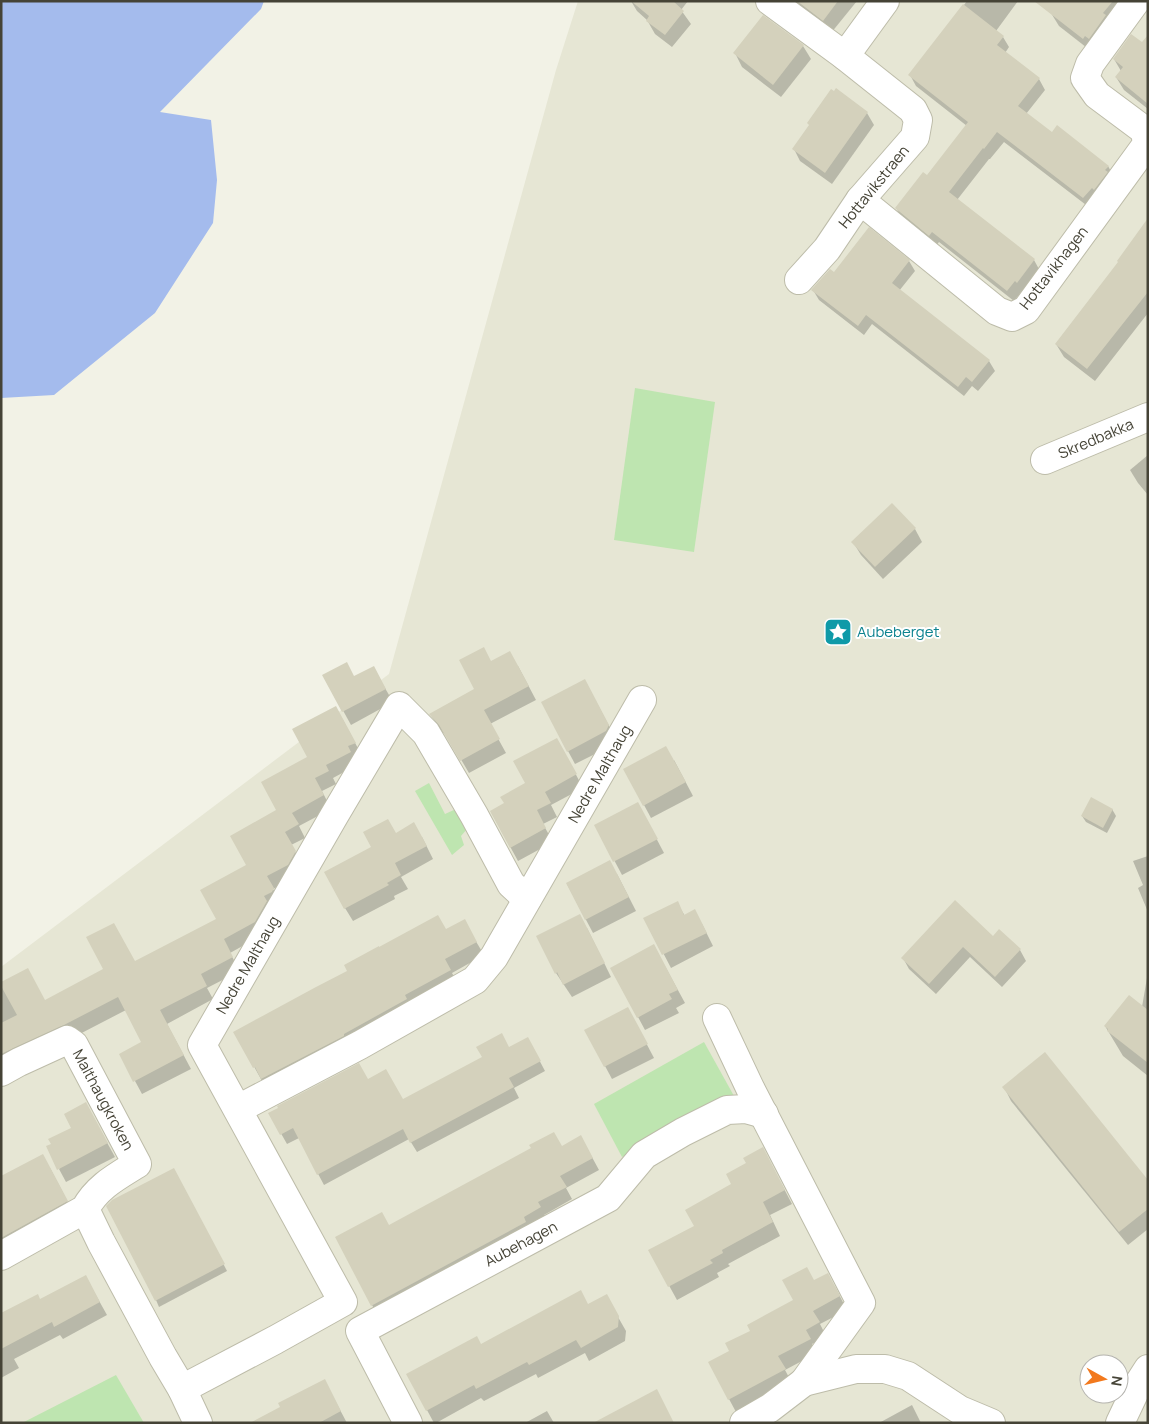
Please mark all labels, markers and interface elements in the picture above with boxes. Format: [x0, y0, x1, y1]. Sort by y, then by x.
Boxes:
street label: Hottavikstraen [834, 141, 914, 233]
street label: Hottavikhagen [1014, 222, 1093, 314]
street label: Skredbakka [1055, 413, 1137, 464]
place icon: Aubeberget [823, 617, 853, 647]
place label: Aubeberget [857, 621, 939, 642]
street label: Nedre Malthaug [563, 721, 636, 827]
street label: Nedre Malthaug [211, 912, 284, 1018]
street label: Malthaugkroken [68, 1045, 139, 1154]
street label: Aubehagen [481, 1216, 561, 1272]
north arrow [1079, 1354, 1129, 1404]
text: N [1107, 1375, 1127, 1387]

